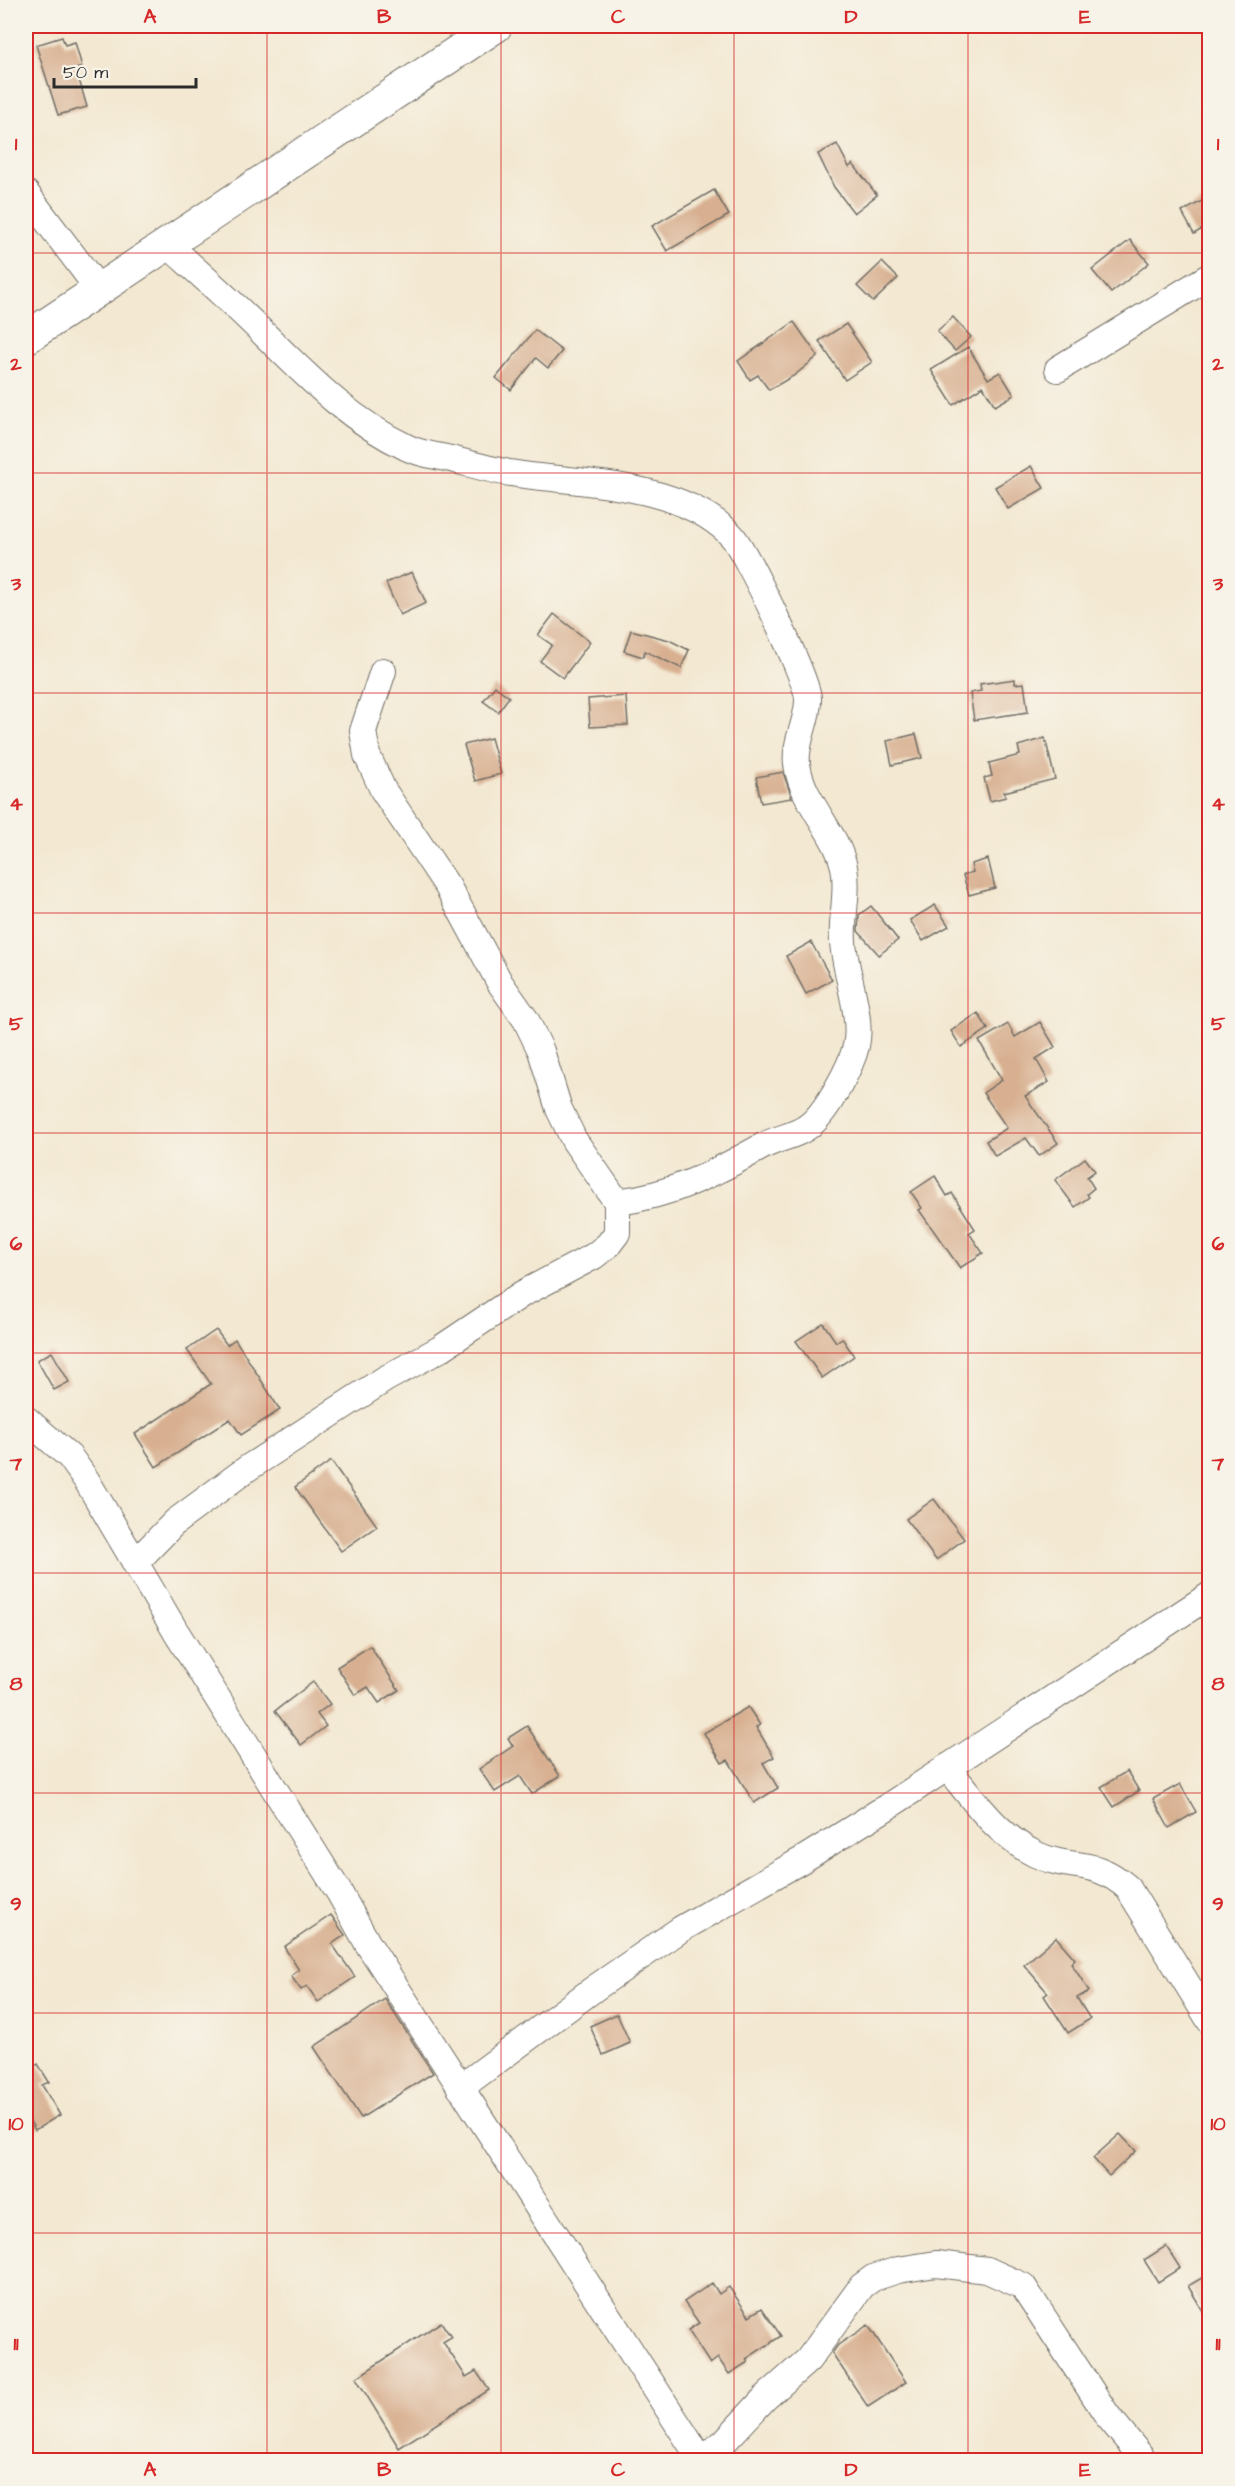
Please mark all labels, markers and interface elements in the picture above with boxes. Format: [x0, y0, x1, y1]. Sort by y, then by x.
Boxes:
text: A [144, 3, 157, 31]
text: B [377, 3, 392, 31]
text: C [611, 3, 626, 31]
text: D [845, 3, 858, 31]
text: E [1079, 3, 1091, 31]
scale bar [54, 51, 196, 89]
text: 50 m [63, 60, 108, 85]
text: 1 [15, 130, 18, 158]
text: 1 [1217, 130, 1220, 158]
text: 2 [9, 350, 22, 378]
text: 2 [1211, 350, 1224, 378]
text: 3 [10, 570, 22, 598]
text: 3 [1212, 570, 1224, 598]
text: 4 [9, 790, 23, 818]
text: 4 [1211, 790, 1225, 818]
text: 5 [9, 1010, 24, 1038]
text: 5 [1211, 1010, 1226, 1038]
text: 6 [10, 1230, 23, 1258]
text: 6 [1212, 1230, 1225, 1258]
text: 7 [9, 1450, 23, 1478]
text: 7 [1211, 1450, 1225, 1478]
text: 8 [10, 1670, 23, 1698]
text: 8 [1212, 1670, 1225, 1698]
text: 9 [10, 1890, 22, 1918]
text: 9 [1212, 1890, 1224, 1918]
text: 10 [8, 2110, 24, 2138]
text: 10 [1210, 2110, 1226, 2138]
text: 11 [13, 2330, 19, 2358]
text: 11 [1215, 2330, 1221, 2358]
text: A [144, 2456, 157, 2484]
text: B [377, 2456, 392, 2484]
text: C [611, 2456, 626, 2484]
text: D [845, 2456, 858, 2484]
text: E [1079, 2456, 1091, 2484]

